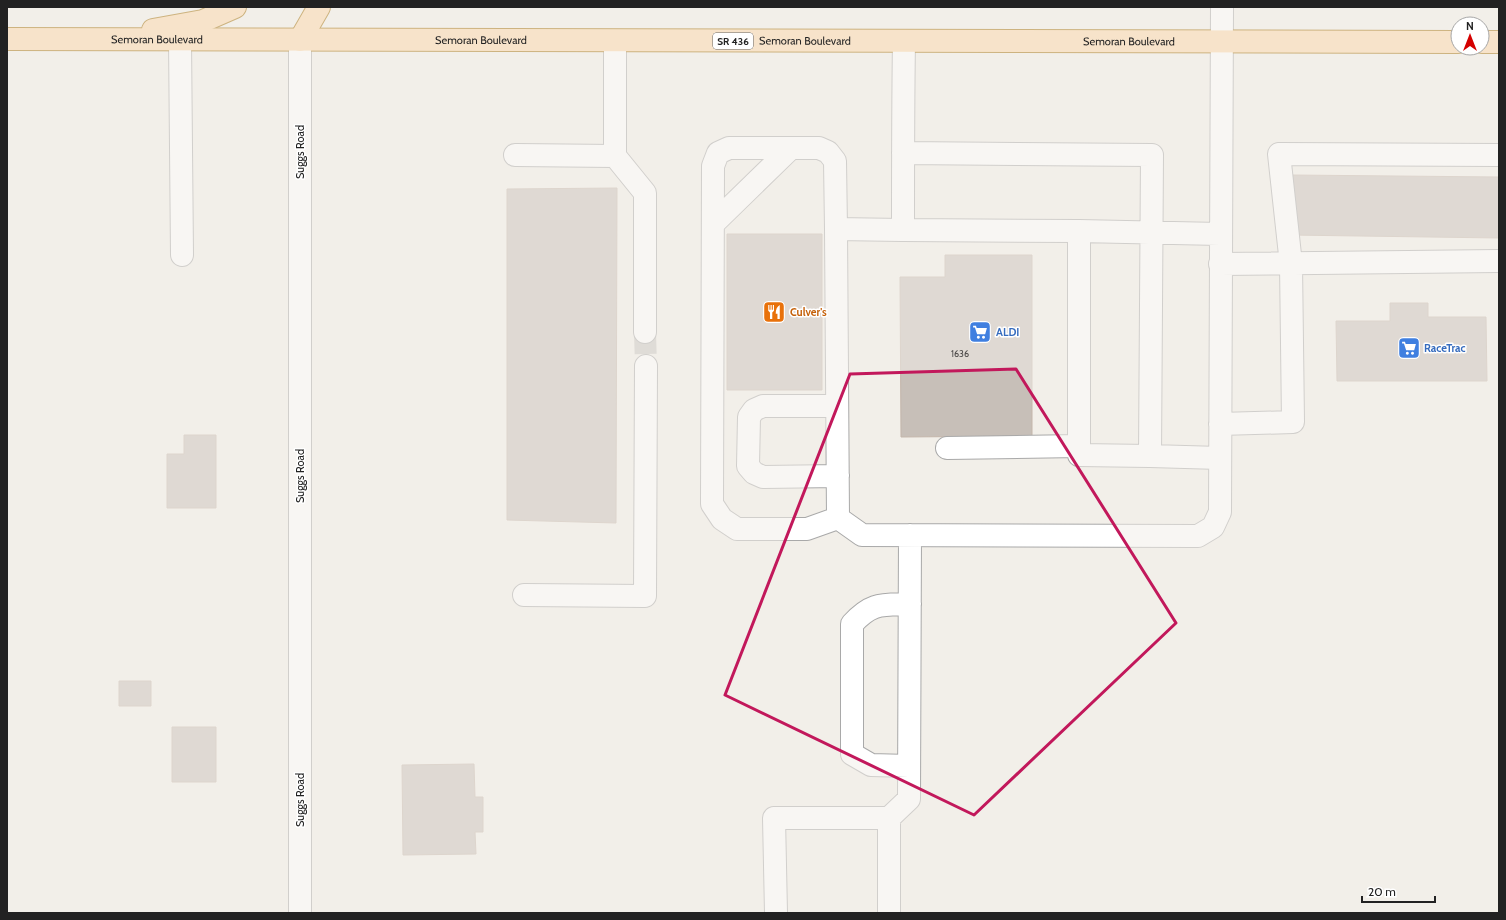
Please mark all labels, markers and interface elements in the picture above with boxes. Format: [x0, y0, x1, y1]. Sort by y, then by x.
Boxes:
north arrow [1450, 16, 1490, 56]
text: N [1466, 19, 1474, 33]
street label: Semoran Boulevard [111, 32, 203, 46]
street label: Semoran Boulevard [435, 33, 527, 47]
road number: SR 436 [713, 33, 753, 49]
street label: Semoran Boulevard [759, 34, 851, 48]
street label: Semoran Boulevard [1083, 34, 1175, 48]
street label: Suggs Road [293, 125, 307, 179]
restaurant icon: Culver's [761, 299, 787, 325]
place label: Culver's [790, 305, 827, 319]
supermarket icon: ALDI [967, 319, 993, 345]
place label: ALDI [996, 325, 1019, 339]
supermarket icon: RaceTrac [1396, 335, 1422, 361]
place label: RaceTrac [1424, 341, 1466, 355]
house number: 1636 [951, 348, 969, 359]
street label: Suggs Road [293, 449, 307, 503]
street label: Suggs Road [293, 773, 307, 827]
scale bar [1362, 878, 1435, 904]
text: 20 m [1368, 884, 1396, 899]

